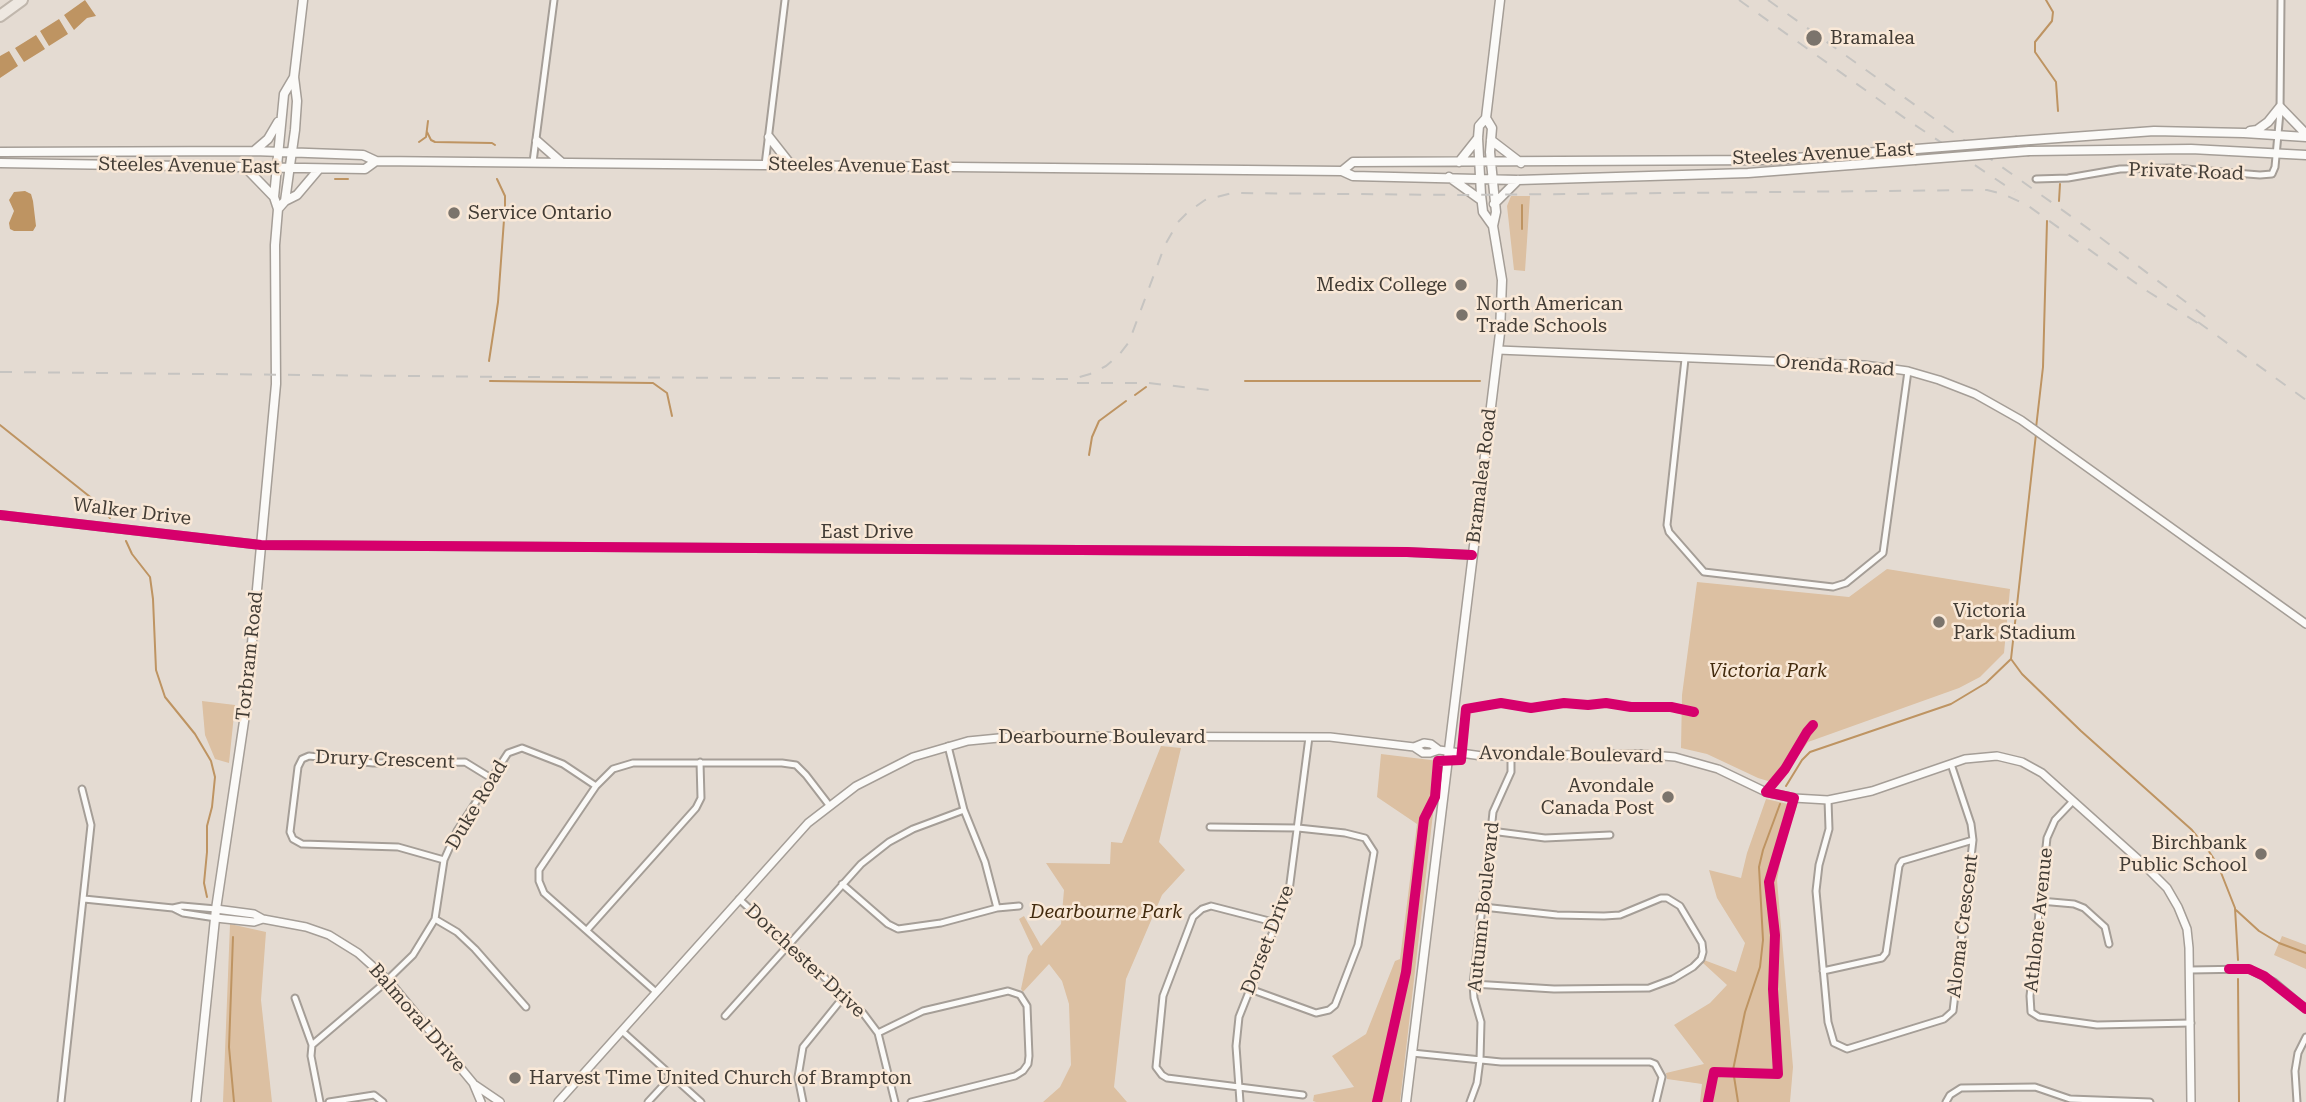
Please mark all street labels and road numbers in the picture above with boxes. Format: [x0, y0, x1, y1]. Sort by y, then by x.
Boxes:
street label: Steeles Avenue East [1732, 138, 1914, 170]
street label: Steeles Avenue East [98, 153, 280, 179]
street label: Steeles Avenue East [768, 153, 950, 179]
street label: Private Road [2128, 159, 2244, 185]
street label: Orenda Road [1775, 350, 1895, 382]
street label: Bramalea Road [1462, 407, 1502, 545]
street label: Walker Drive [72, 493, 192, 531]
street label: East Drive [820, 521, 914, 543]
street label: Torbram Road [232, 590, 268, 722]
street label: Dearbourne Boulevard [998, 726, 1206, 748]
street label: Avondale Boulevard [1479, 742, 1663, 768]
street label: Drury Crescent [315, 746, 455, 774]
street label: Duke Road [441, 756, 513, 854]
street label: Autumn Boulevard [1464, 821, 1504, 993]
street label: Athlone Avenue [2020, 847, 2058, 993]
street label: Aloma Crescent [1943, 853, 1983, 999]
street label: Dorset Drive [1237, 882, 1299, 998]
street label: Dorchester Drive [740, 899, 870, 1023]
street label: Balmoral Drive [364, 959, 470, 1077]

